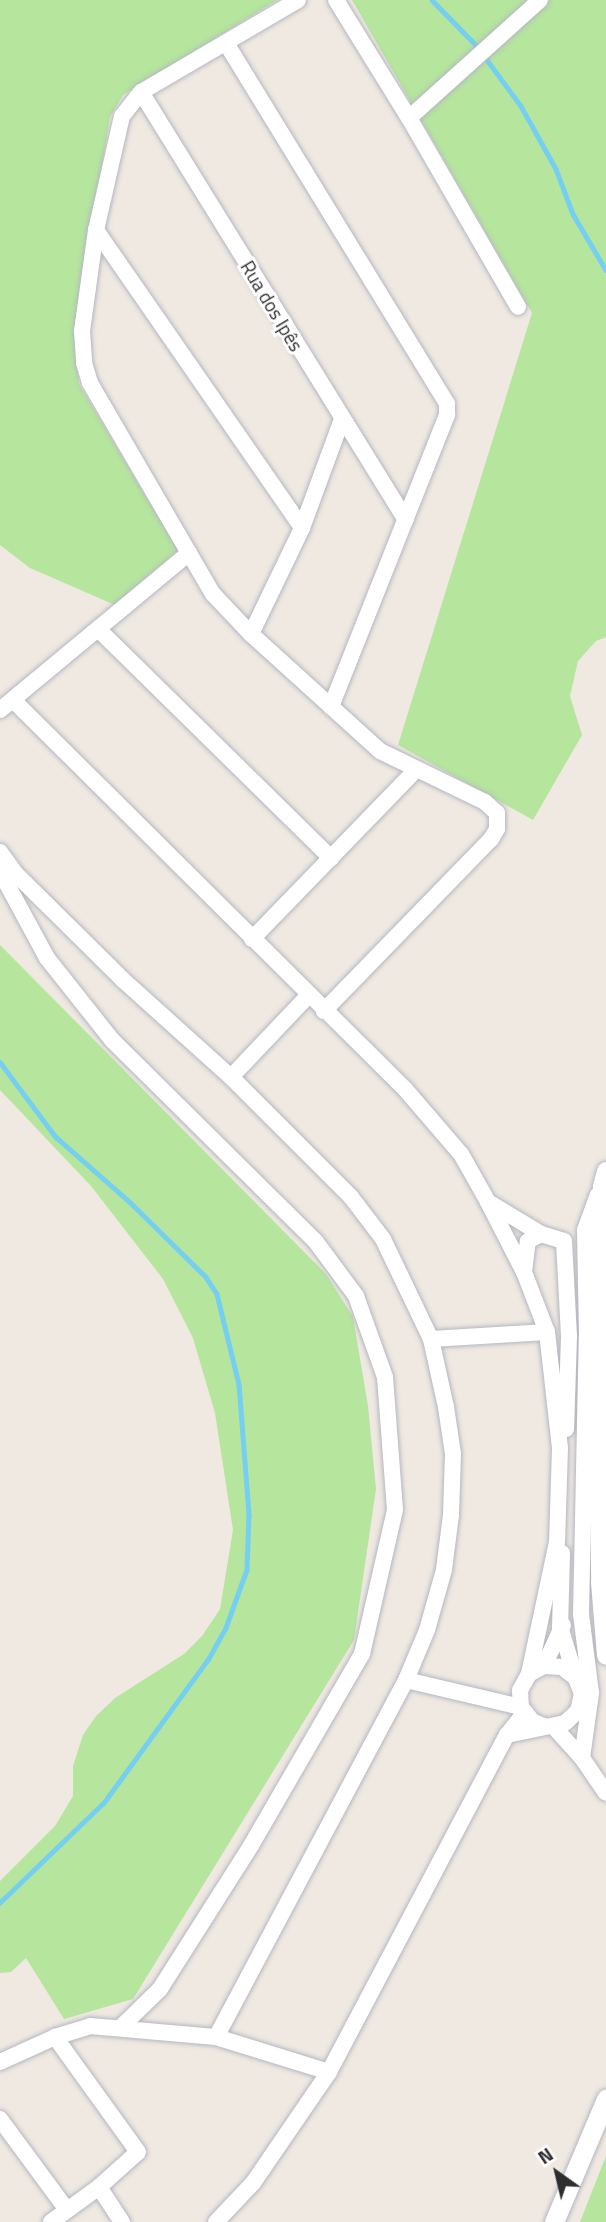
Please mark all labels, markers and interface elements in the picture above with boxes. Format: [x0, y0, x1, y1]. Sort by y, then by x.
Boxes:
street label: Rua dos Ipês [236, 257, 308, 355]
north arrow [522, 2138, 592, 2208]
text: N [531, 2139, 559, 2171]

